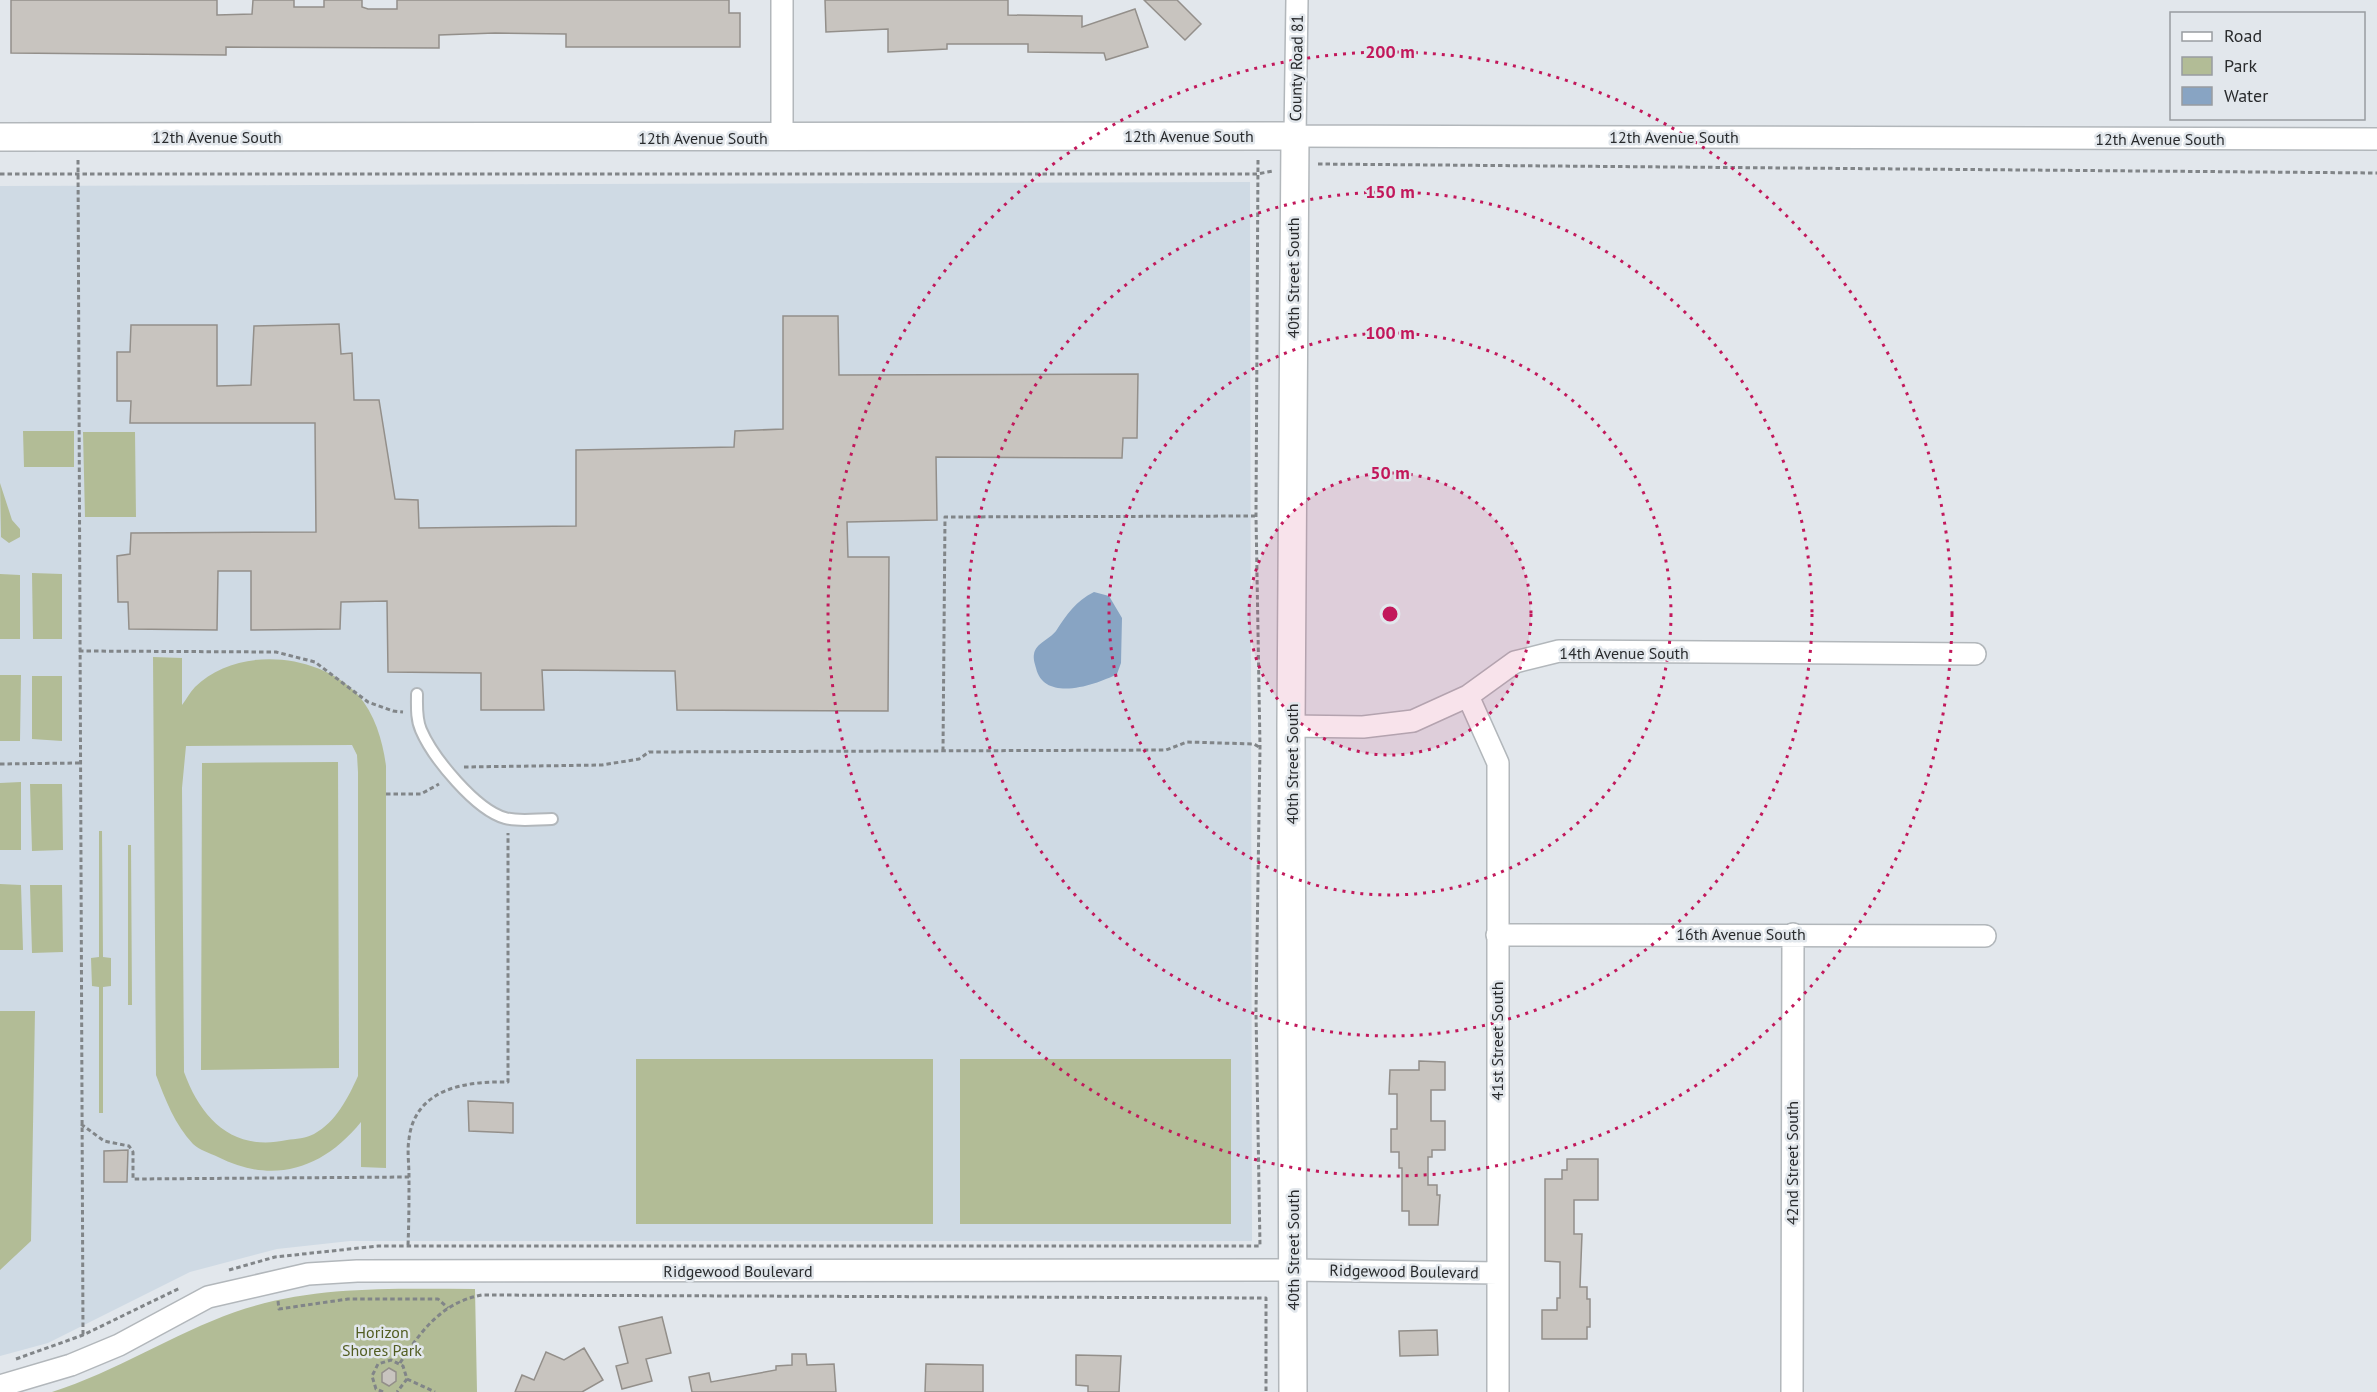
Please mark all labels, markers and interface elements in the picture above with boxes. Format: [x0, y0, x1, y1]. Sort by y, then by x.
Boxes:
legend [2170, 12, 2365, 120]
street label: County Road 81 [1285, 14, 1307, 122]
text: Road [2224, 24, 2262, 47]
text: 200 m [1365, 40, 1415, 63]
text: Park [2224, 54, 2257, 77]
text: Water [2224, 84, 2268, 107]
street label: 12th Avenue South [1124, 126, 1254, 146]
street label: 12th Avenue South [152, 127, 282, 147]
street label: 12th Avenue South [1609, 127, 1739, 147]
street label: 12th Avenue South [638, 128, 768, 148]
street label: 12th Avenue South [2095, 129, 2225, 149]
text: 150 m [1365, 180, 1415, 203]
street label: 40th Street South [1283, 218, 1303, 338]
text: 100 m [1365, 321, 1415, 344]
text: 50 m [1370, 461, 1410, 484]
centre of rings [1380, 604, 1400, 624]
street label: 14th Avenue South [1559, 643, 1689, 663]
street label: 40th Street South [1282, 704, 1302, 824]
street label: 16th Avenue South [1676, 924, 1806, 944]
street label: 41st Street South [1487, 982, 1507, 1100]
street label: 42nd Street South [1782, 1101, 1802, 1225]
street label: 40th Street South [1283, 1190, 1303, 1310]
street label: Ridgewood Boulevard [1329, 1260, 1479, 1282]
street label: Ridgewood Boulevard [663, 1261, 813, 1281]
park label: Horizon Shores Park [342, 1322, 422, 1360]

